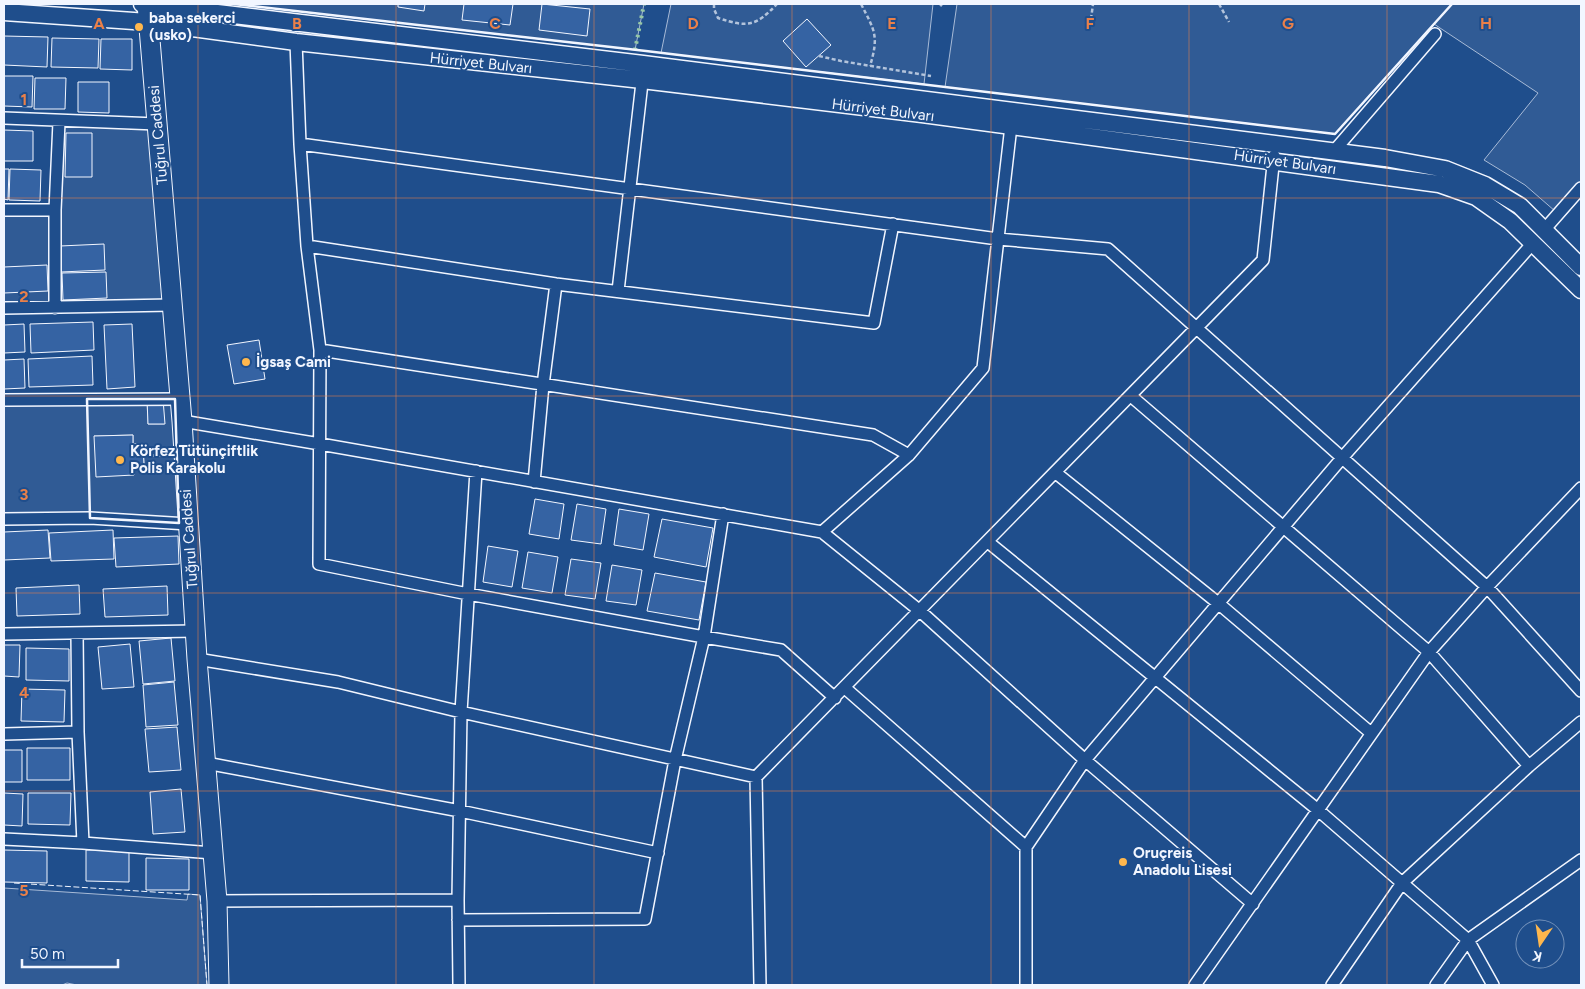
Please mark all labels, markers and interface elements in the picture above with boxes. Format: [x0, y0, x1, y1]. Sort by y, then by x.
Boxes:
place label: baba sekerci (usko) [149, 9, 236, 44]
text: A [93, 14, 105, 33]
text: B [292, 14, 302, 33]
text: C [489, 14, 501, 33]
text: D [687, 14, 699, 33]
text: E [887, 14, 897, 33]
text: F [1086, 14, 1095, 33]
text: G [1282, 14, 1294, 33]
text: H [1480, 14, 1492, 33]
marker: baba sekerci (usko) [133, 21, 145, 33]
street label: Hürriyet Bulvarı [429, 49, 533, 77]
street label: Tuğrul Caddesi [145, 84, 171, 186]
text: 1 [21, 90, 27, 109]
street label: Hürriyet Bulvarı [831, 95, 935, 125]
street label: Hürriyet Bulvarı [1233, 146, 1337, 178]
text: 2 [19, 287, 29, 306]
place label: İgsaş Cami [256, 352, 331, 371]
marker: İgsaş Cami [240, 356, 252, 368]
place label: Körfez Tütünçiftlik Polis Karakolu [130, 442, 258, 477]
marker: Körfez Tütünçiftlik Polis Karakolu [114, 454, 126, 466]
text: 3 [20, 485, 29, 504]
street label: Tuğrul Caddesi [177, 489, 201, 589]
text: 4 [19, 683, 29, 702]
place label: Oruçreis Anadolu Lisesi [1133, 844, 1232, 879]
marker: Oruçreis Anadolu Lisesi [1117, 856, 1129, 868]
text: 5 [19, 881, 29, 900]
north arrow [1515, 919, 1565, 969]
scale bar [22, 936, 119, 968]
text: 50 m [30, 945, 65, 963]
text: K [1530, 947, 1544, 966]

